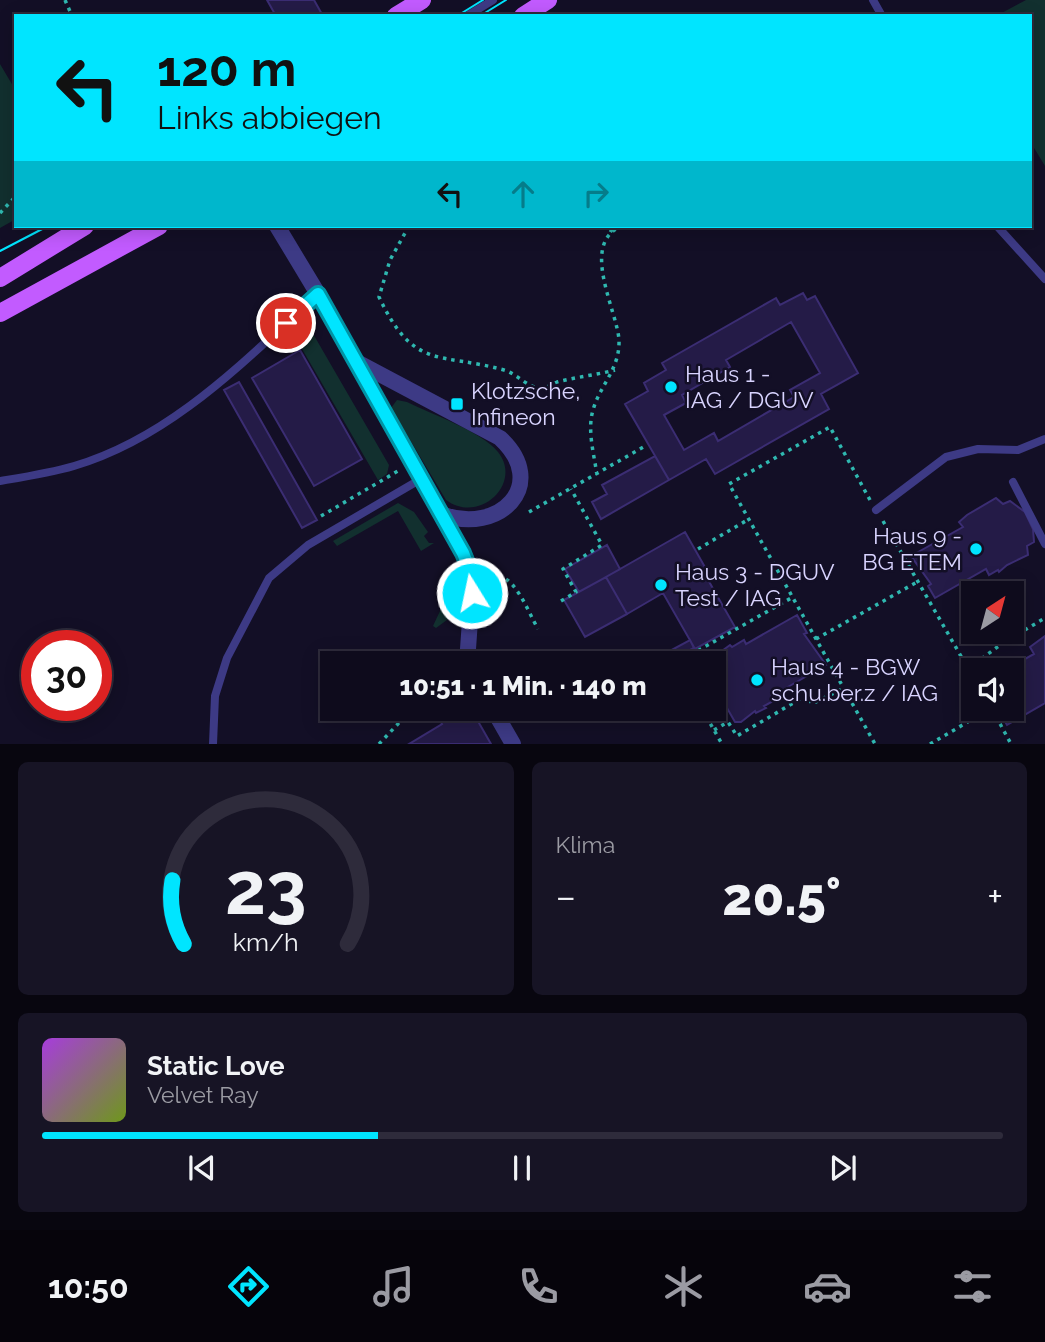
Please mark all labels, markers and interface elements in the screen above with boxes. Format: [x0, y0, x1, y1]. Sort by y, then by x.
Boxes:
text: 120 m [157, 40, 296, 97]
icon: left [42, 42, 133, 133]
text: Links abbiegen [157, 99, 382, 136]
icon: left [431, 175, 469, 213]
icon: ahead [504, 175, 542, 213]
icon: right [577, 175, 615, 213]
pin [256, 293, 316, 353]
icon: arrive [267, 304, 305, 342]
place label: Haus 1 - IAG / DGUV [685, 360, 814, 413]
place label: Klotzsche, Infineon [471, 377, 580, 430]
marker: Haus 1 - IAG / DGUV [663, 379, 679, 395]
marker: Klotzsche, Infineon [449, 396, 465, 412]
place label: Haus 9 - BG ETEM [862, 522, 962, 575]
marker: Haus 9 - BG ETEM [968, 541, 984, 557]
position arrow [435, 556, 509, 630]
place label: Haus 3 - DGUV Test / IAG [675, 558, 835, 611]
marker: Haus 3 - DGUV Test / IAG [653, 577, 669, 593]
north arrow [961, 581, 1024, 644]
map controls [961, 581, 1024, 721]
speed limit sign: 30 [21, 630, 112, 721]
place label: Haus 4 - BGW schu.ber.z / IAG [771, 653, 938, 706]
button: sound [961, 658, 1024, 721]
text: 10:51 · 1 Min. · 140 m [399, 671, 647, 701]
marker: Haus 4 - BGW schu.ber.z / IAG [749, 672, 765, 688]
text: Klima [556, 831, 615, 858]
text: 23 [225, 847, 307, 932]
text: 20.5° [722, 866, 841, 927]
text: − [556, 874, 576, 919]
text: + [987, 874, 1003, 919]
text: km/h [233, 927, 299, 957]
text: Static Love [147, 1051, 285, 1081]
text: Velvet Ray [147, 1081, 259, 1108]
icon: previous [183, 1149, 221, 1187]
icon: pause [503, 1149, 541, 1187]
icon: next [824, 1149, 862, 1187]
icon: directions [224, 1262, 273, 1311]
icon: music [369, 1262, 418, 1311]
icon: phone [514, 1262, 563, 1311]
icon: climate [659, 1262, 708, 1311]
icon: car [803, 1262, 852, 1311]
icon: filters [948, 1262, 997, 1311]
text: 10:50 [48, 1268, 129, 1305]

